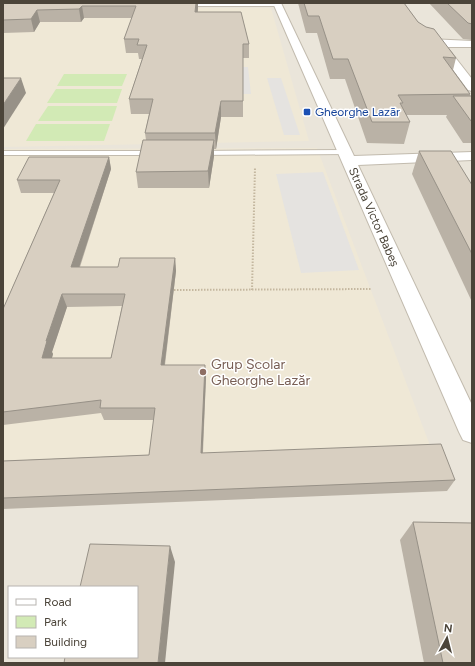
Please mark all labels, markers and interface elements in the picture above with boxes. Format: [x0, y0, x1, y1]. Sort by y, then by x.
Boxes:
place label: Gheorghe Lazăr [315, 105, 400, 119]
marker: Gheorghe Lazăr [302, 107, 312, 117]
street label: Strada Victor Babeș [346, 165, 402, 269]
place label: Grup Școlar Gheorghe Lazăr [211, 356, 310, 389]
marker: Grup Școlar Gheorghe Lazăr [198, 367, 208, 377]
legend [8, 586, 138, 658]
text: Road [44, 595, 72, 609]
text: Park [44, 615, 67, 629]
north arrow [427, 618, 467, 658]
text: N [443, 622, 453, 636]
text: Building [44, 635, 87, 649]

